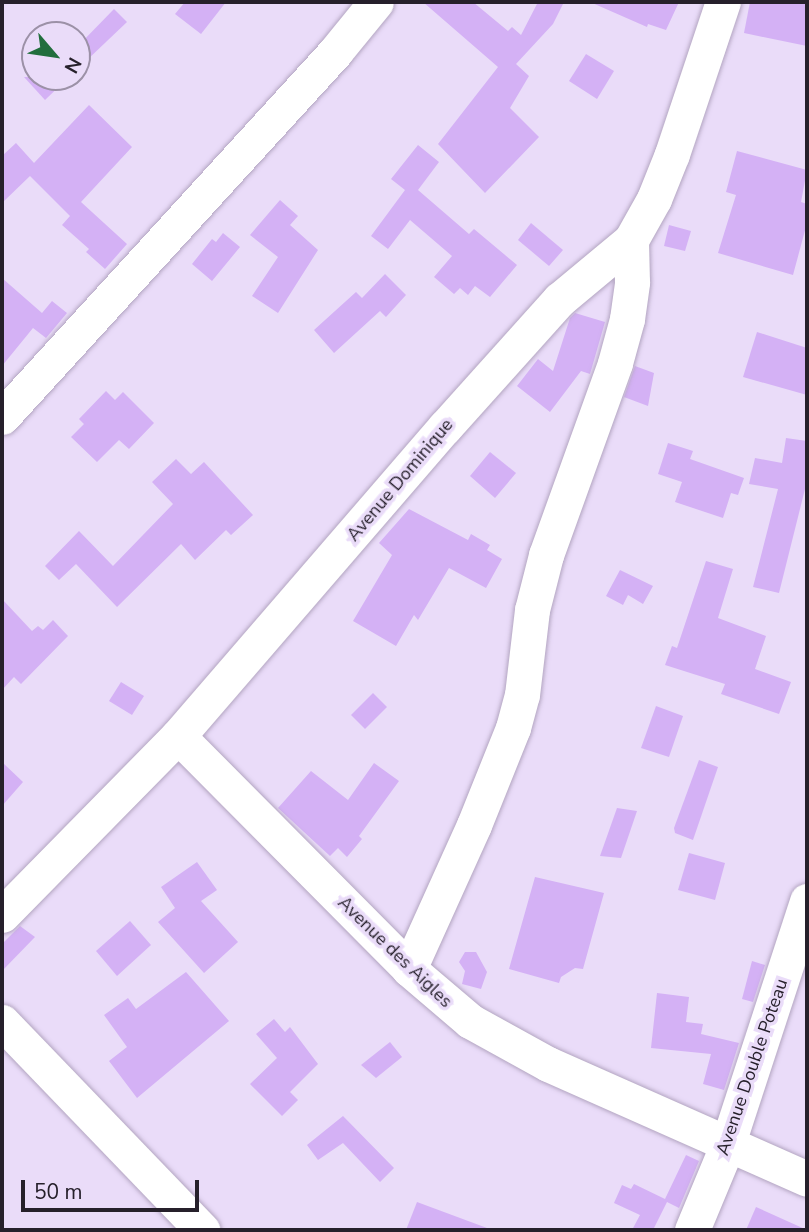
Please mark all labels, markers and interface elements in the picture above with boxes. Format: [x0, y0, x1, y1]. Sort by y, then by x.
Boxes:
north arrow [21, 21, 91, 91]
text: N [58, 53, 87, 78]
street label: Avenue Dominique [342, 414, 458, 546]
street label: Avenue des Aigles [333, 892, 457, 1012]
street label: Avenue Double Poteau [712, 976, 792, 1158]
scale bar [24, 1166, 203, 1210]
text: 50 m [34, 1178, 83, 1206]

